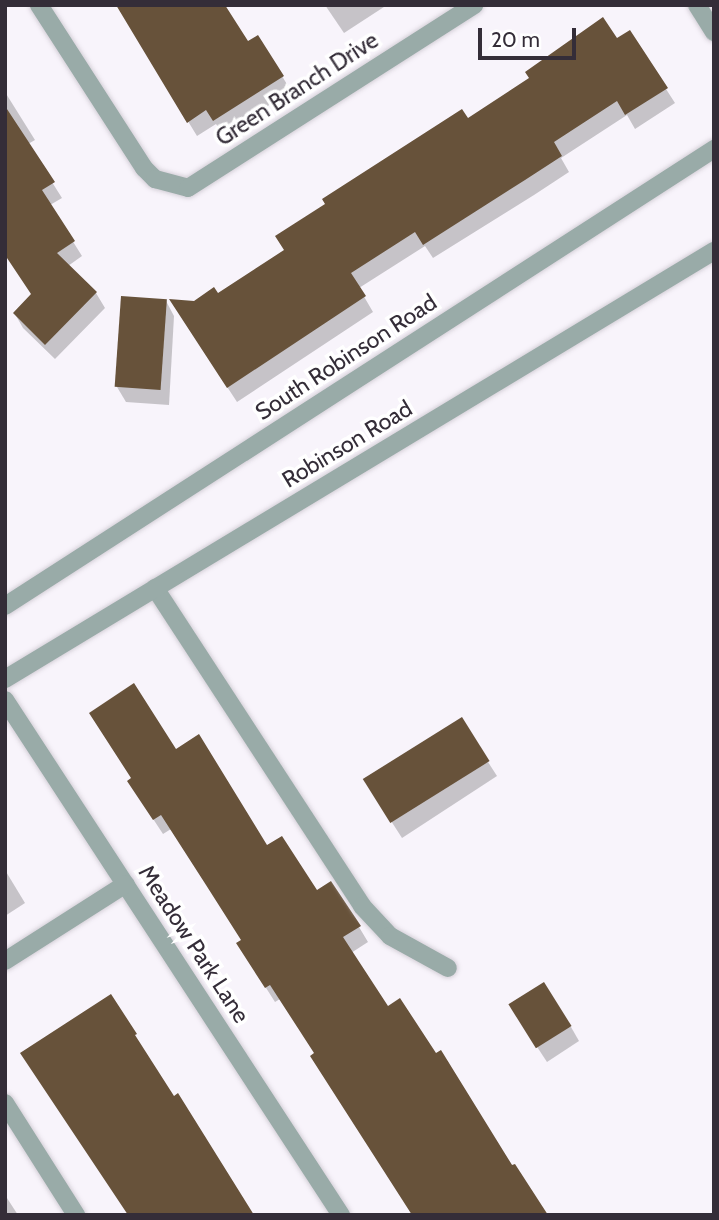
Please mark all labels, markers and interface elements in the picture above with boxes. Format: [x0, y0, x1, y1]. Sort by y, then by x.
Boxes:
scale bar [481, 14, 579, 58]
street label: Green Branch Drive [211, 26, 383, 152]
text: 20 m [491, 27, 540, 52]
street label: South Robinson Road [250, 288, 442, 426]
street label: Robinson Road [277, 394, 417, 494]
street label: Meadow Park Lane [133, 860, 255, 1028]

